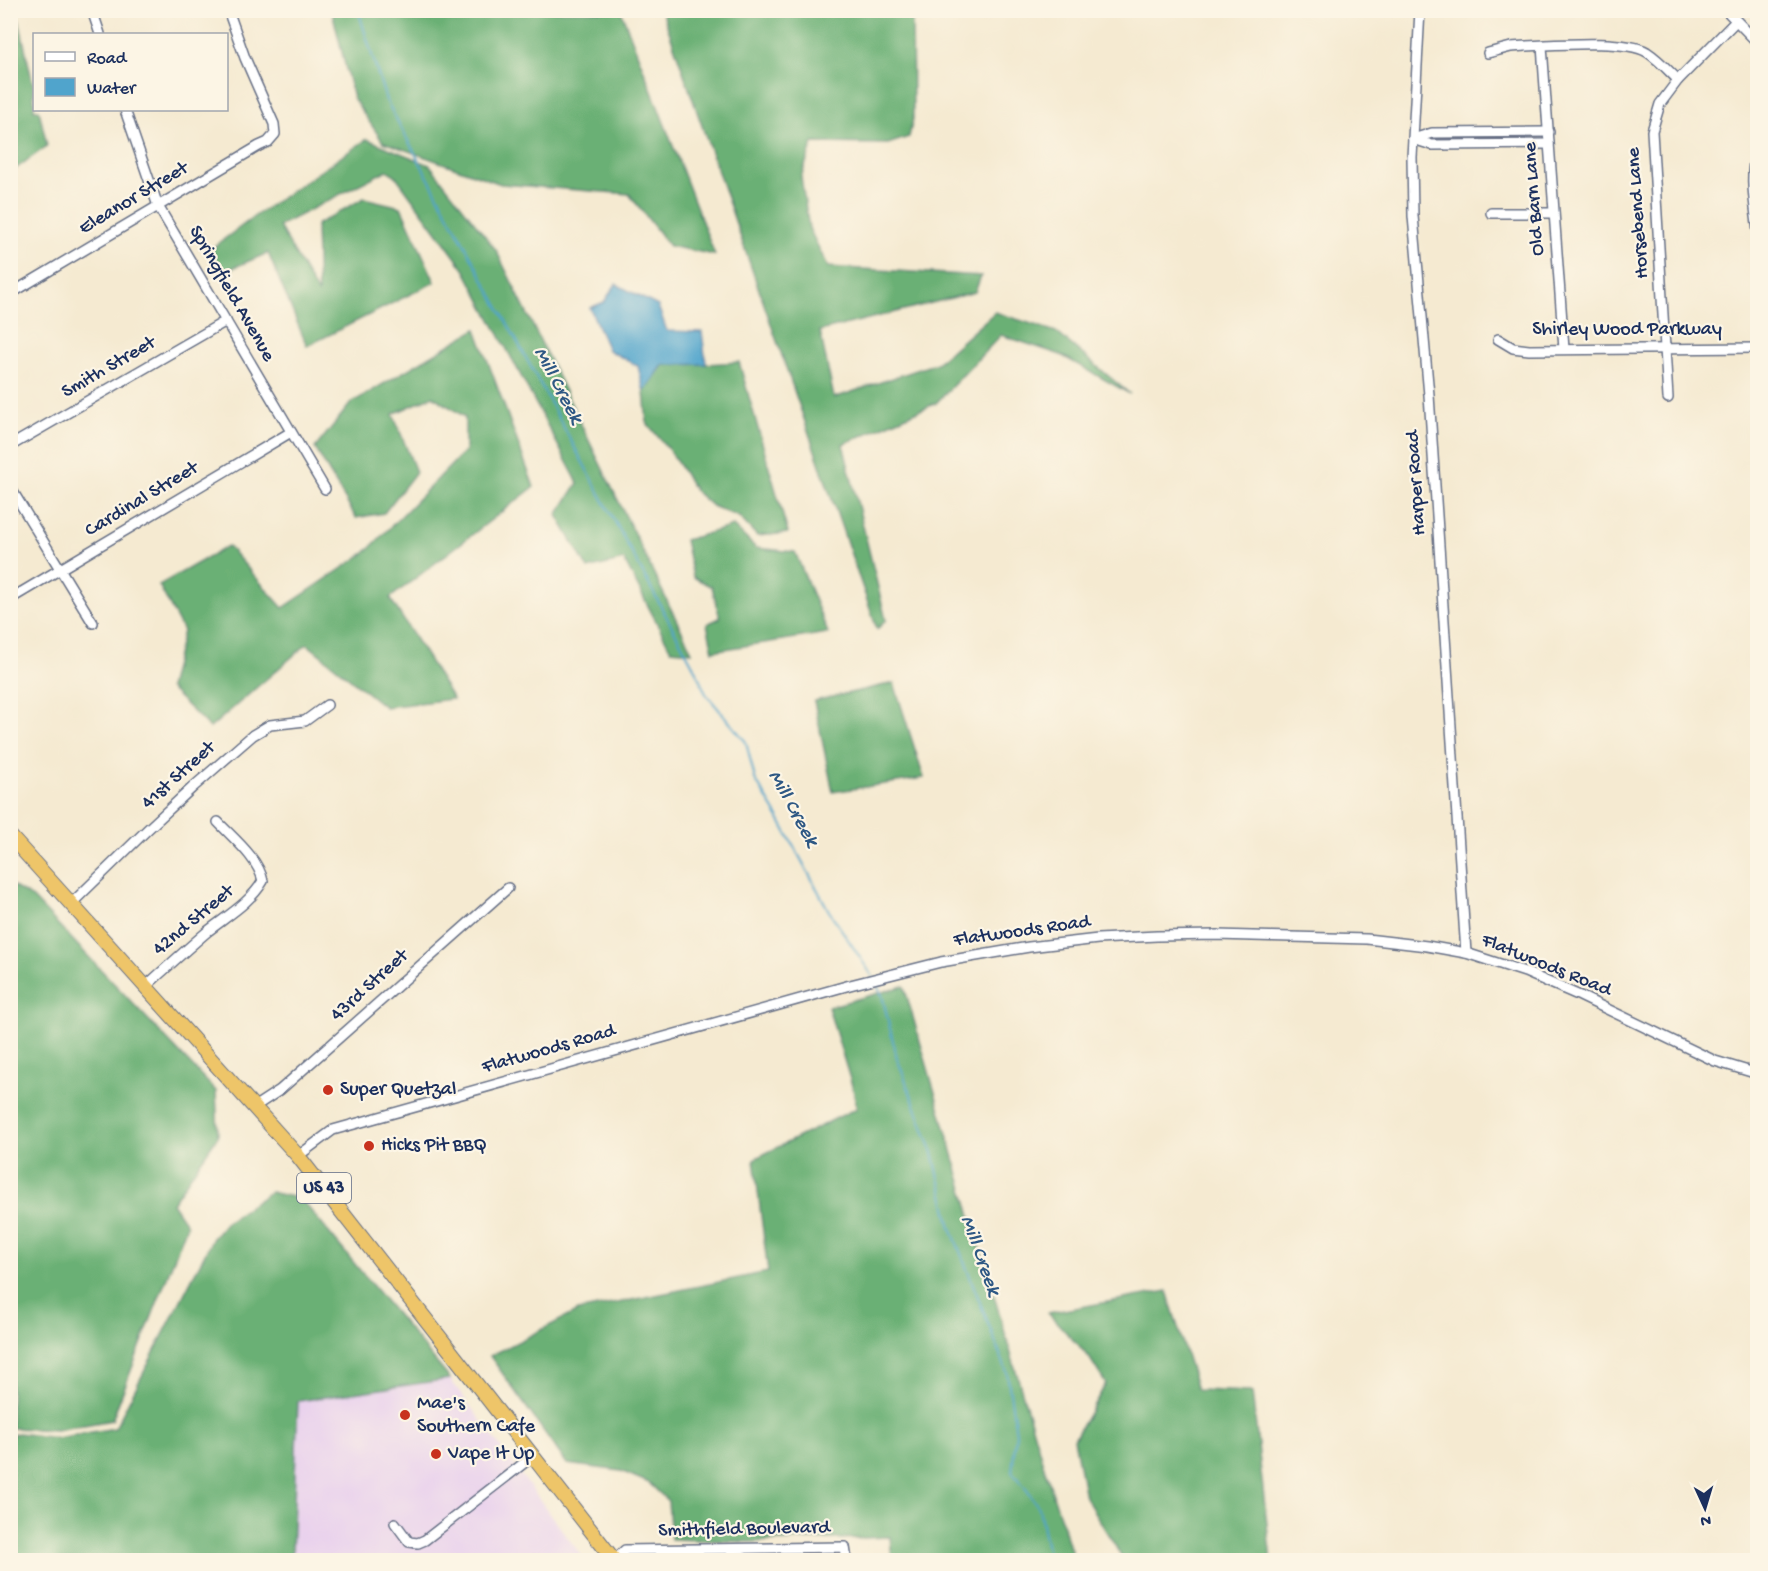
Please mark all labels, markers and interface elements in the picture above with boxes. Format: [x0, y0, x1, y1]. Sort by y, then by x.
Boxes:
legend [33, 33, 228, 111]
text: Road [87, 49, 128, 70]
text: Water [87, 79, 137, 100]
street label: Old Barn Lane [1520, 141, 1550, 257]
street label: Horsebend Lane [1623, 146, 1655, 279]
street label: Eleanor Street [75, 156, 194, 241]
street label: Springfield Avenue [183, 222, 280, 367]
street label: Shirley Wood Parkway [1532, 319, 1722, 342]
street label: Smith Street [58, 331, 162, 404]
water label: Mill Creek [526, 343, 589, 431]
street label: Harper Road [1402, 427, 1432, 536]
street label: Cardinal Street [81, 456, 204, 543]
street label: 41st Street [137, 736, 222, 815]
water label: Mill Creek [761, 767, 824, 854]
street label: 42nd Street [149, 879, 241, 961]
street label: Flatwoods Road [951, 911, 1094, 953]
street label: Flatwoods Road [1477, 929, 1616, 1003]
street label: 43rd Street [326, 944, 415, 1027]
street label: Flatwoods Road [479, 1019, 621, 1080]
place label: Super Quetzal [340, 1079, 456, 1102]
marker: Super Quetzal [321, 1083, 335, 1097]
place label: Hicks Pit BBQ [381, 1135, 487, 1158]
marker: Hicks Pit BBQ [362, 1139, 376, 1153]
road number: US 43 [297, 1173, 351, 1203]
water label: Mill Creek [953, 1213, 1006, 1302]
place label: Mae's Southern Cafe [417, 1393, 536, 1439]
marker: Mae's Southern Cafe [398, 1408, 412, 1422]
place label: Vape It Up [447, 1443, 534, 1466]
marker: Vape It Up [429, 1447, 443, 1461]
north arrow [1675, 1478, 1735, 1538]
text: N [1699, 1510, 1712, 1529]
street label: Smithfield Boulevard [658, 1517, 832, 1543]

